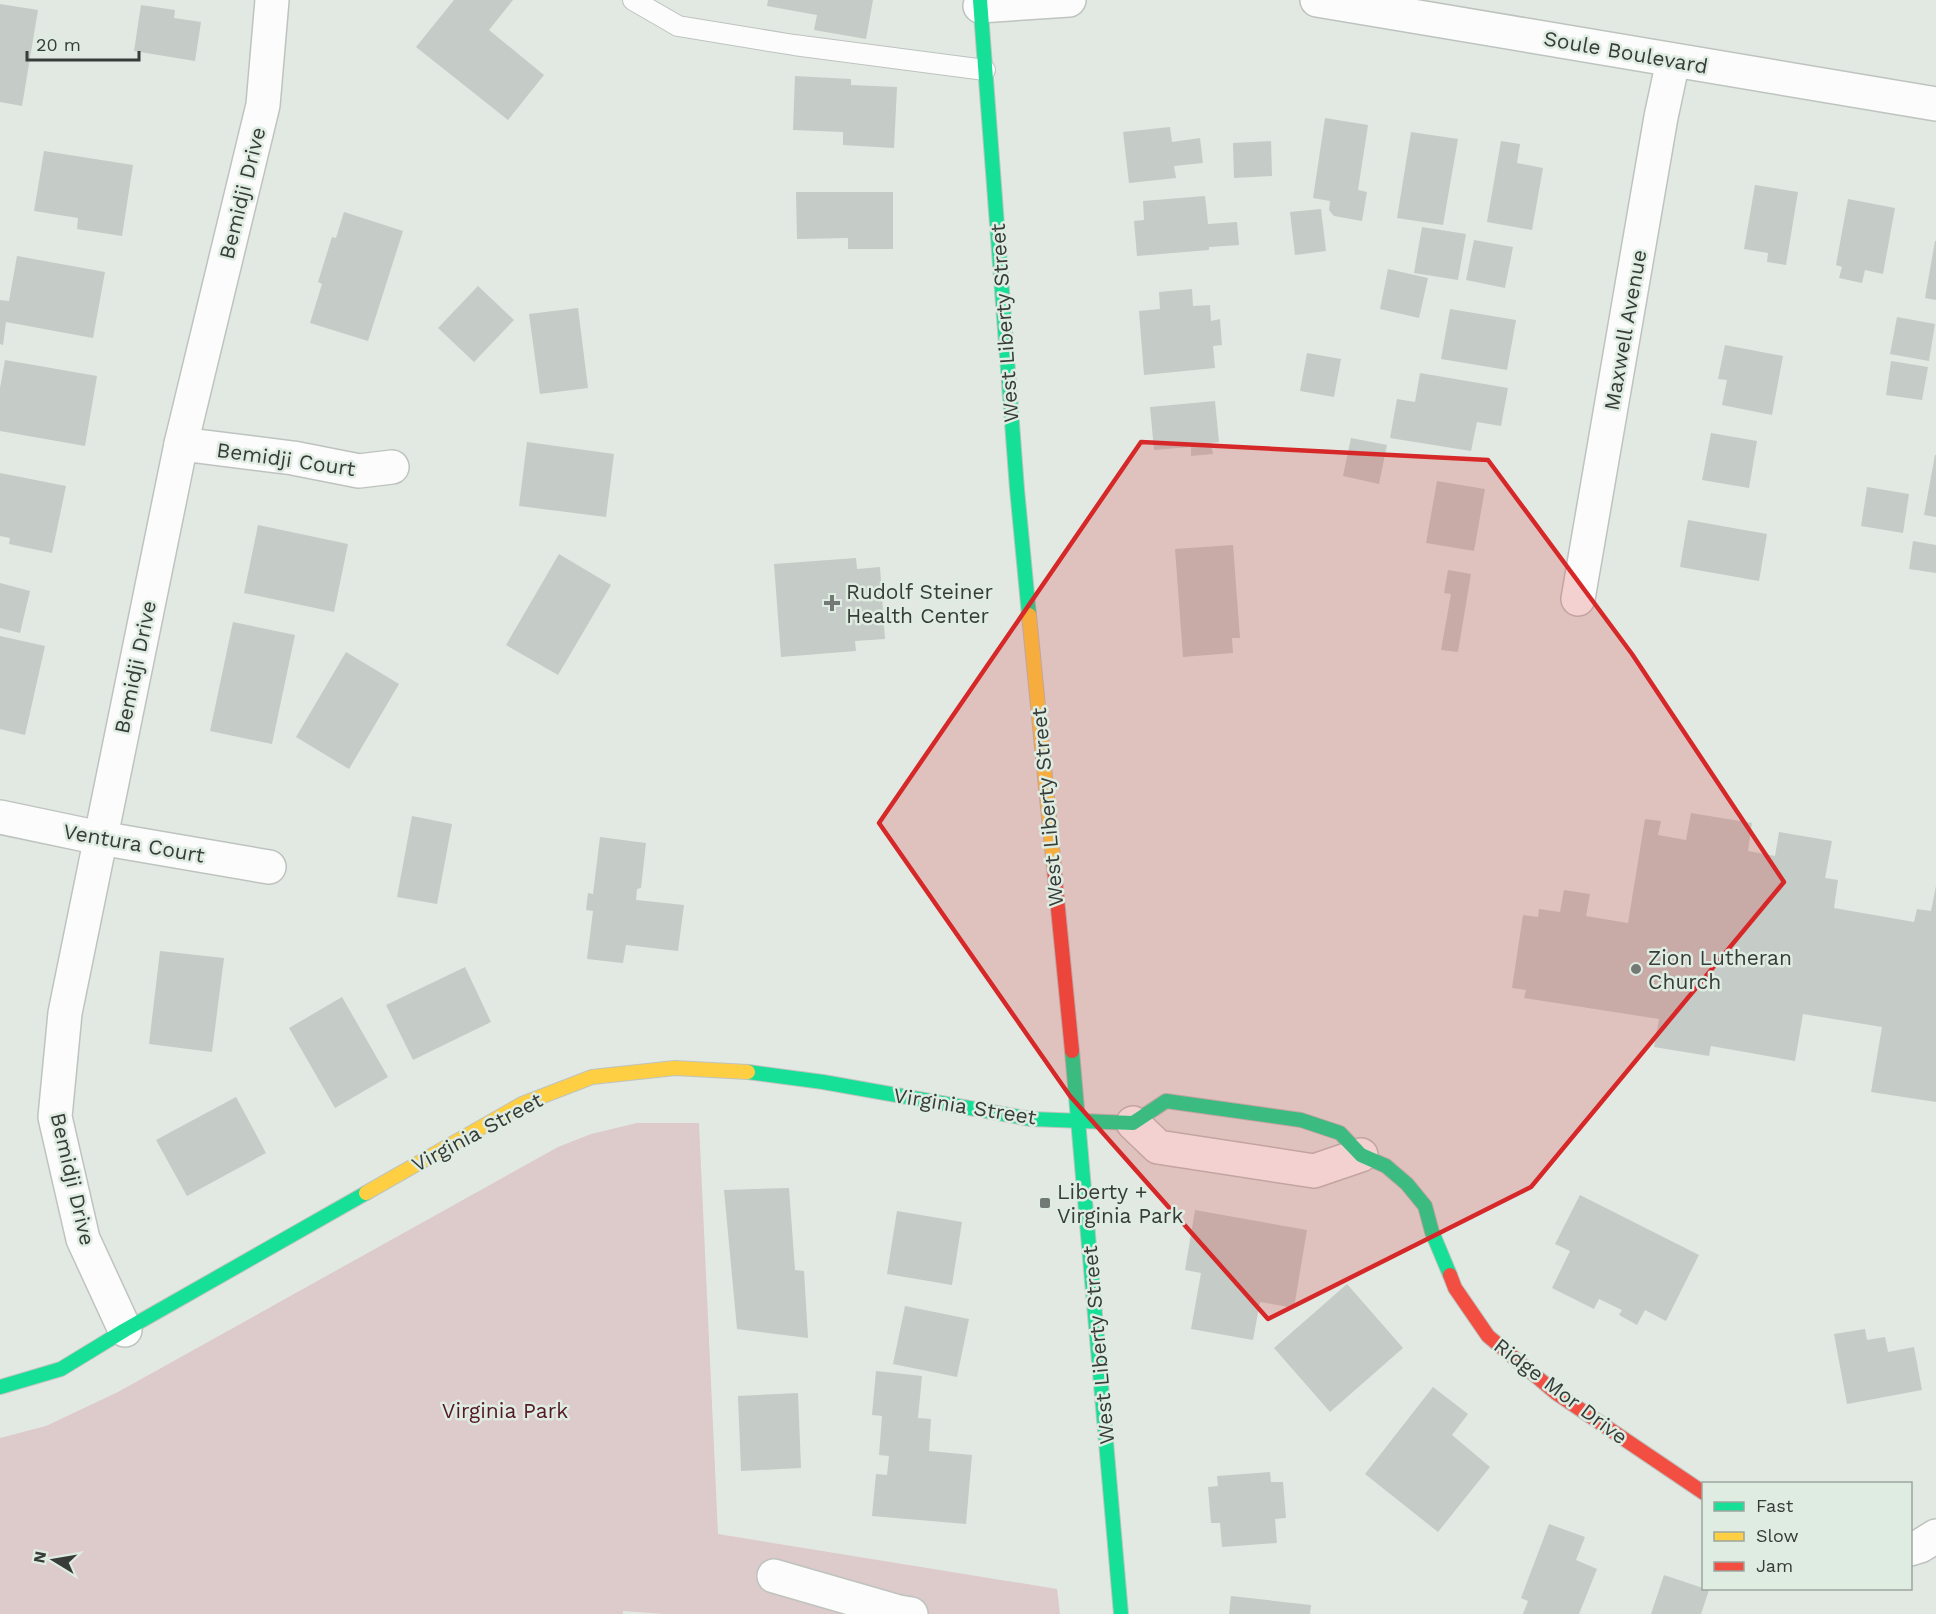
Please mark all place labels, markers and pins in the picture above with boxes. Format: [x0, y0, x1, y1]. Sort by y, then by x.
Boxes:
place label: Rudolf Steiner Health Center [846, 579, 994, 628]
marker: Rudolf Steiner Health Center [823, 594, 841, 612]
place label: Zion Lutheran Church [1648, 945, 1792, 994]
marker: Zion Lutheran Church [1629, 962, 1643, 976]
place label: Liberty + Virginia Park [1057, 1179, 1183, 1228]
marker: Liberty + Virginia Park [1038, 1196, 1052, 1210]

